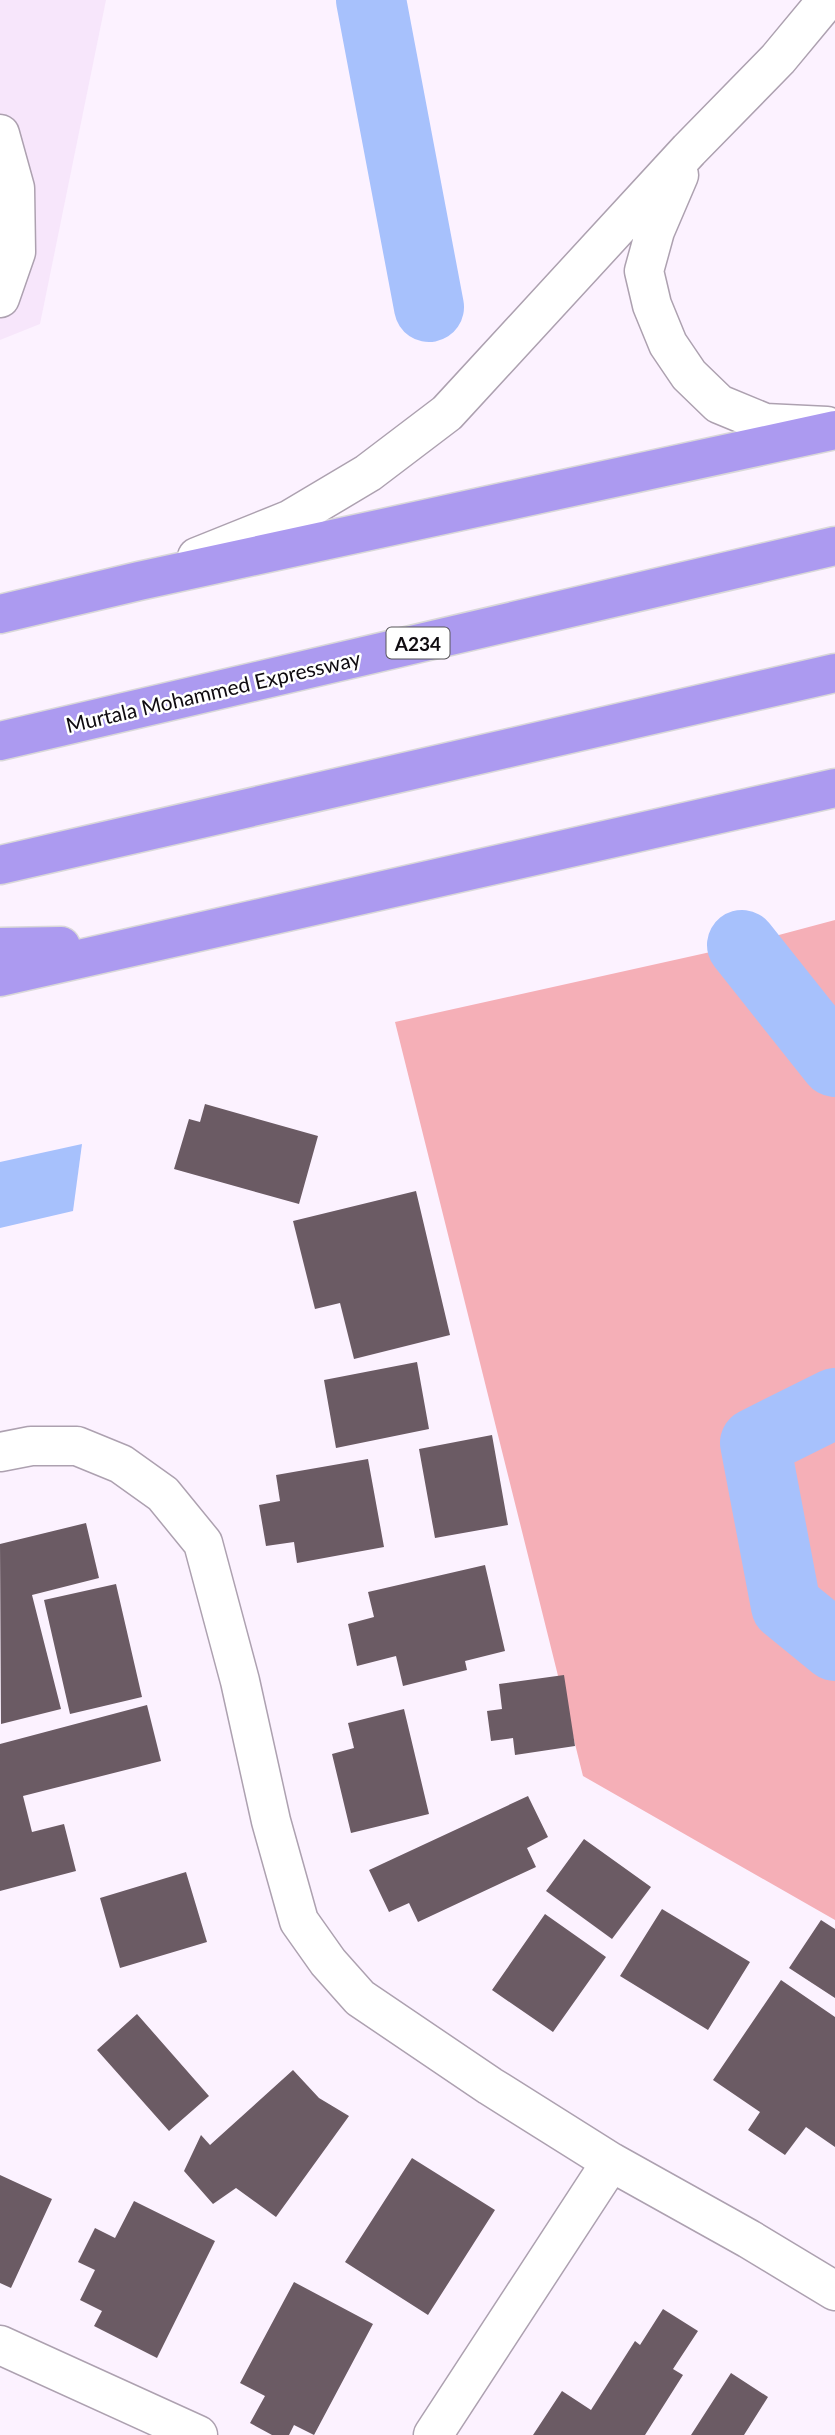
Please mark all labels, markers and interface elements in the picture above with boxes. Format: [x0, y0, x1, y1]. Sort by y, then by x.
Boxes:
road number: A234 [386, 628, 450, 658]
street label: Murtala Mohammed Expressway [63, 645, 363, 737]

